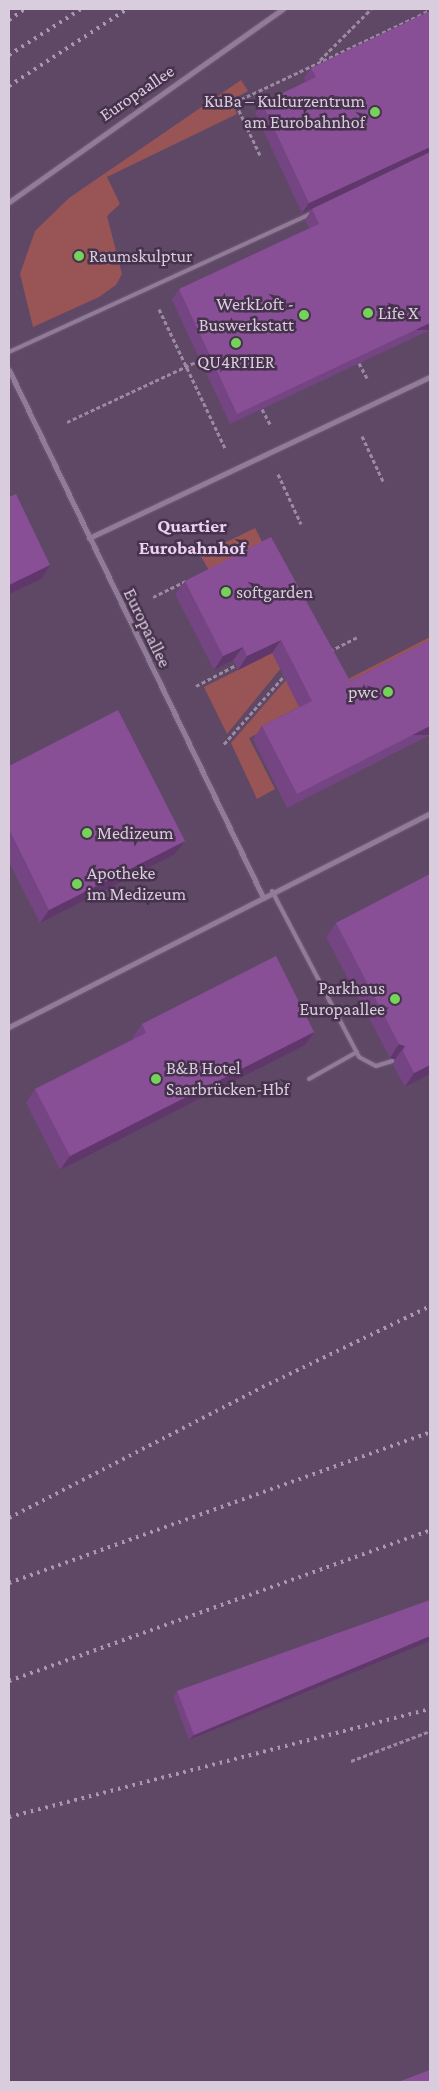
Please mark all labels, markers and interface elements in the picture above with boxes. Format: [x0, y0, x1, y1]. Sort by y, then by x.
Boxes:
street label: Europaallee [96, 60, 178, 126]
place label: KuBa – Kulturzentrum am Eurobahnhof [204, 91, 365, 134]
marker: KuBa – Kulturzentrum am Eurobahnhof [369, 106, 381, 118]
place label: Raumskulptur [89, 245, 192, 267]
marker: Raumskulptur [73, 250, 85, 262]
place label: WerkLoft - Buswerkstatt [199, 294, 294, 336]
place label: Life X [378, 302, 418, 324]
marker: Life X [362, 307, 374, 319]
marker: WerkLoft - Buswerkstatt [298, 309, 310, 321]
marker: QU4RTIER [230, 337, 242, 349]
place label: QU4RTIER [197, 351, 275, 373]
district label: Quartier Eurobahnhof [139, 515, 245, 559]
place label: softgarden [236, 581, 313, 603]
street label: Europaallee [119, 585, 175, 671]
marker: softgarden [220, 586, 232, 598]
place label: pwc [348, 681, 378, 703]
marker: pwc [382, 686, 394, 698]
place label: Medizeum [97, 822, 174, 844]
marker: Medizeum [81, 827, 93, 839]
place label: Apotheke im Medizeum [87, 863, 186, 906]
marker: Apotheke im Medizeum [71, 878, 83, 890]
place label: Parkhaus Europaallee [299, 978, 385, 1021]
marker: Parkhaus Europaallee [389, 993, 401, 1005]
place label: B&B Hotel Saarbrücken-Hbf [166, 1058, 289, 1100]
marker: B&B Hotel Saarbrücken-Hbf [150, 1073, 162, 1085]

